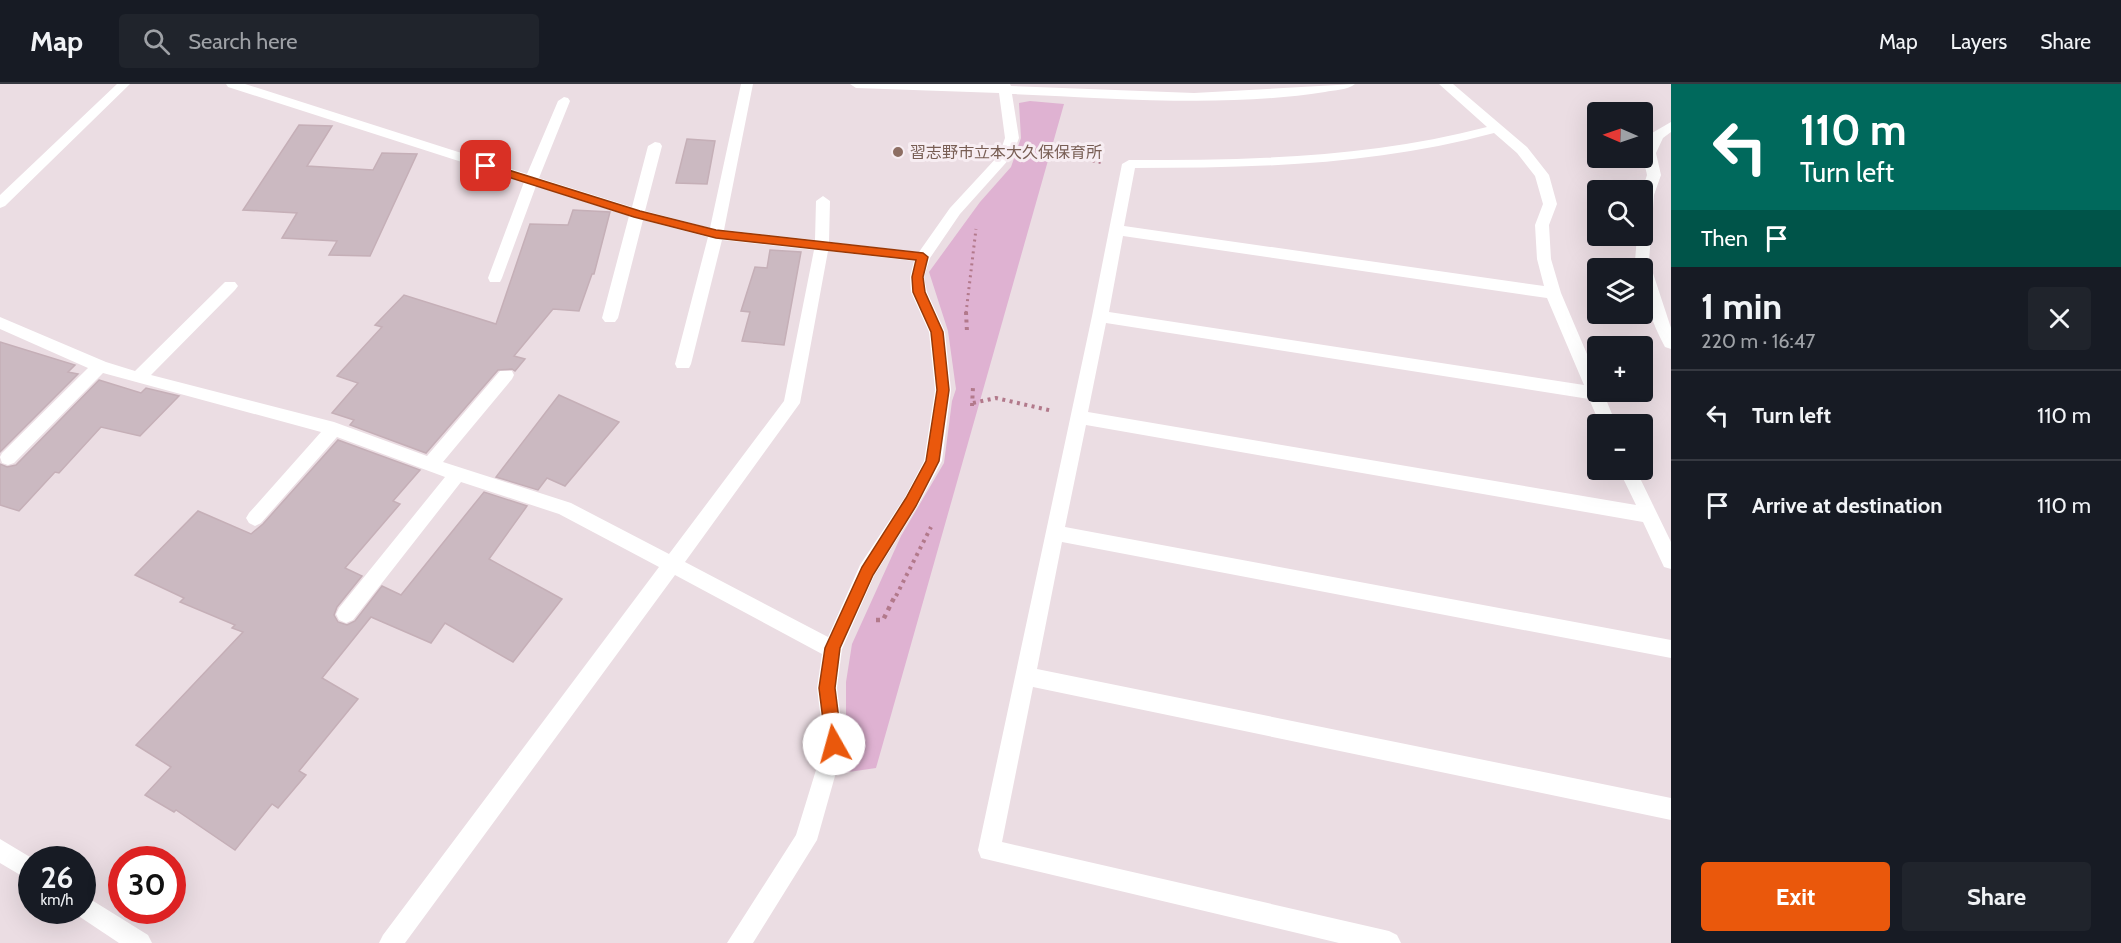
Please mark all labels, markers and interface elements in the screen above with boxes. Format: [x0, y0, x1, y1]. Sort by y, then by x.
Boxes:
search box [119, 14, 539, 68]
text: Map [30, 24, 83, 58]
icon: search [140, 25, 173, 58]
text: Search here [188, 28, 297, 55]
text: Map [1879, 29, 1918, 54]
text: Layers [1951, 29, 2007, 54]
text: Share [2040, 29, 2091, 54]
north arrow [1587, 102, 1653, 168]
map controls [1587, 102, 1653, 480]
text: 110 m [1800, 104, 1907, 156]
icon: left [1701, 108, 1779, 186]
pin [460, 140, 511, 191]
place label: 習志野市立本大久保保育所 [910, 143, 1102, 162]
marker: 習志野市立本大久保保育所 [891, 145, 905, 159]
icon: arrive [469, 149, 502, 182]
text: Turn left [1800, 156, 1894, 189]
button: search [1587, 180, 1653, 246]
icon: arrive [1760, 222, 1793, 255]
text: Then [1701, 225, 1748, 252]
button: layers [1587, 258, 1653, 324]
text: 1 min [1701, 284, 1782, 328]
button: close [2028, 287, 2091, 350]
text: 220 m · 16:47 [1701, 329, 1815, 353]
button: + [1587, 336, 1653, 402]
icon: left [1701, 399, 1734, 432]
text: Turn left [1752, 402, 1831, 429]
text: 110 m [2037, 402, 2091, 429]
button: − [1587, 414, 1653, 480]
icon: arrive [1701, 489, 1734, 522]
text: Arrive at destination [1752, 492, 1942, 519]
text: 110 m [2037, 492, 2091, 519]
position arrow [802, 712, 866, 776]
speed limit sign: 30 [108, 846, 186, 924]
text: 26 [41, 859, 73, 896]
button: Exit [1701, 862, 1890, 931]
button: Share [1902, 862, 2091, 931]
text: km/h [41, 891, 73, 909]

